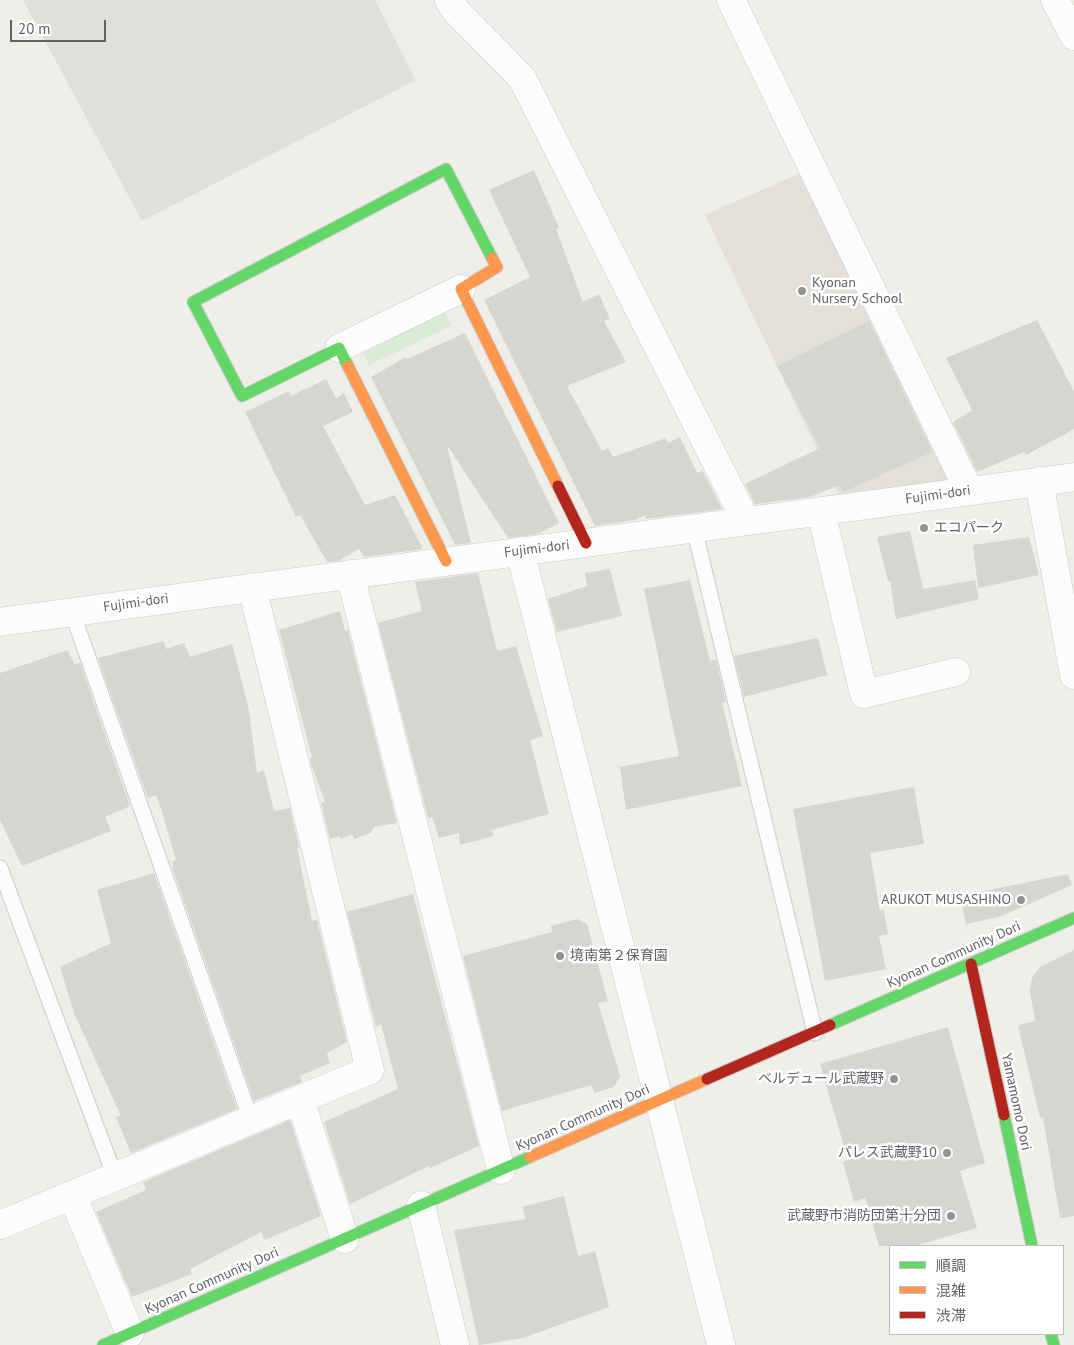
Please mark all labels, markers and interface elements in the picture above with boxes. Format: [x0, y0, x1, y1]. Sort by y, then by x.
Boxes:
scale bar [12, 10, 109, 42]
text: 20 m [18, 19, 51, 38]
place label: Kyonan Nursery School [812, 275, 902, 308]
marker: Kyonan Nursery School [796, 285, 808, 297]
street label: Fujimi-dori [904, 482, 972, 508]
place label: エコパーク [934, 520, 1004, 536]
marker: エコパーク [918, 522, 930, 534]
street label: Fujimi-dori [503, 537, 571, 561]
street label: Fujimi-dori [102, 590, 170, 616]
place label: ARUKOT MUSASHINO [881, 892, 1011, 908]
marker: ARUKOT MUSASHINO [1015, 894, 1027, 906]
street label: Kyonan Community Dori [885, 918, 1023, 992]
place label: 境南第２保育園 [570, 948, 668, 964]
marker: 境南第２保育園 [554, 950, 566, 962]
street label: Yamamomo Dori [998, 1052, 1034, 1152]
place label: ベルデュール武蔵野 [758, 1071, 884, 1087]
marker: ベルデュール武蔵野 [888, 1073, 900, 1085]
street label: Kyonan Community Dori [514, 1081, 652, 1155]
place label: パレス武蔵野10 [838, 1145, 937, 1161]
marker: パレス武蔵野10 [941, 1147, 953, 1159]
place label: 武蔵野市消防団第十分団 [787, 1208, 941, 1224]
marker: 武蔵野市消防団第十分団 [945, 1210, 957, 1222]
street label: Kyonan Community Dori [143, 1244, 281, 1318]
legend [889, 1245, 1064, 1335]
text: 順調 [936, 1256, 966, 1275]
text: 混雑 [936, 1281, 966, 1300]
text: 渋滞 [936, 1306, 966, 1325]

